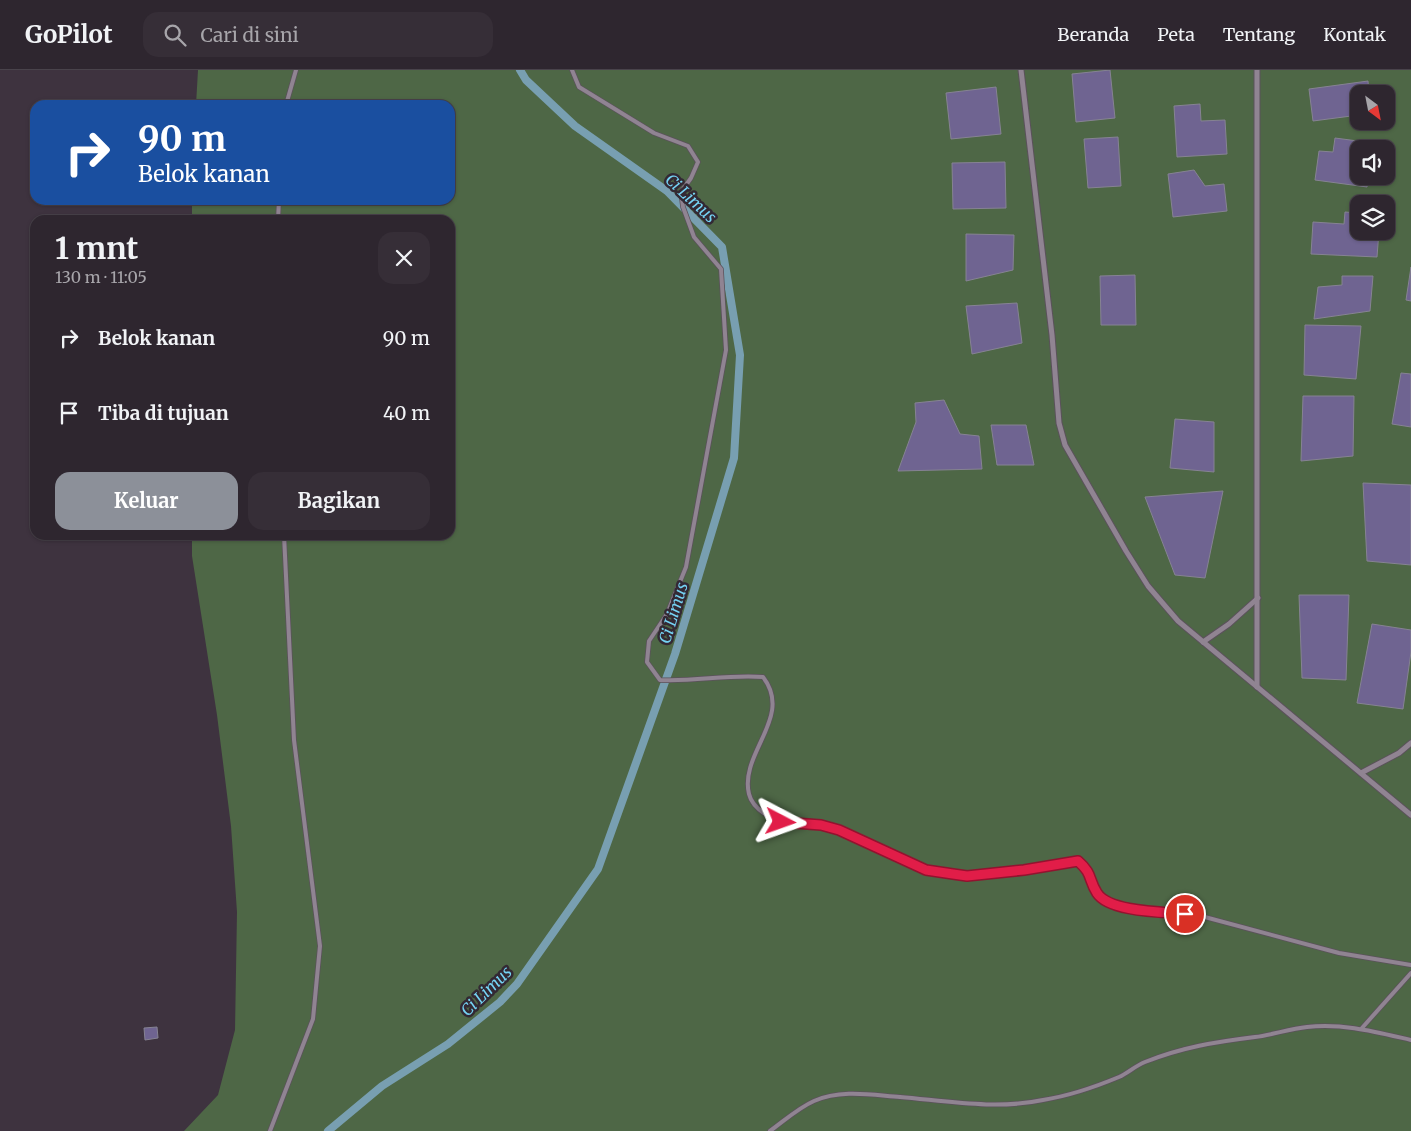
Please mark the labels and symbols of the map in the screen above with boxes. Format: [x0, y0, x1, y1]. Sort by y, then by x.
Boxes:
north arrow [1350, 85, 1395, 130]
water label: Ci Limus [661, 169, 721, 227]
water label: Ci Limus [654, 580, 692, 646]
position arrow [754, 795, 806, 847]
pin [1164, 893, 1206, 935]
water label: Ci Limus [456, 962, 516, 1020]

